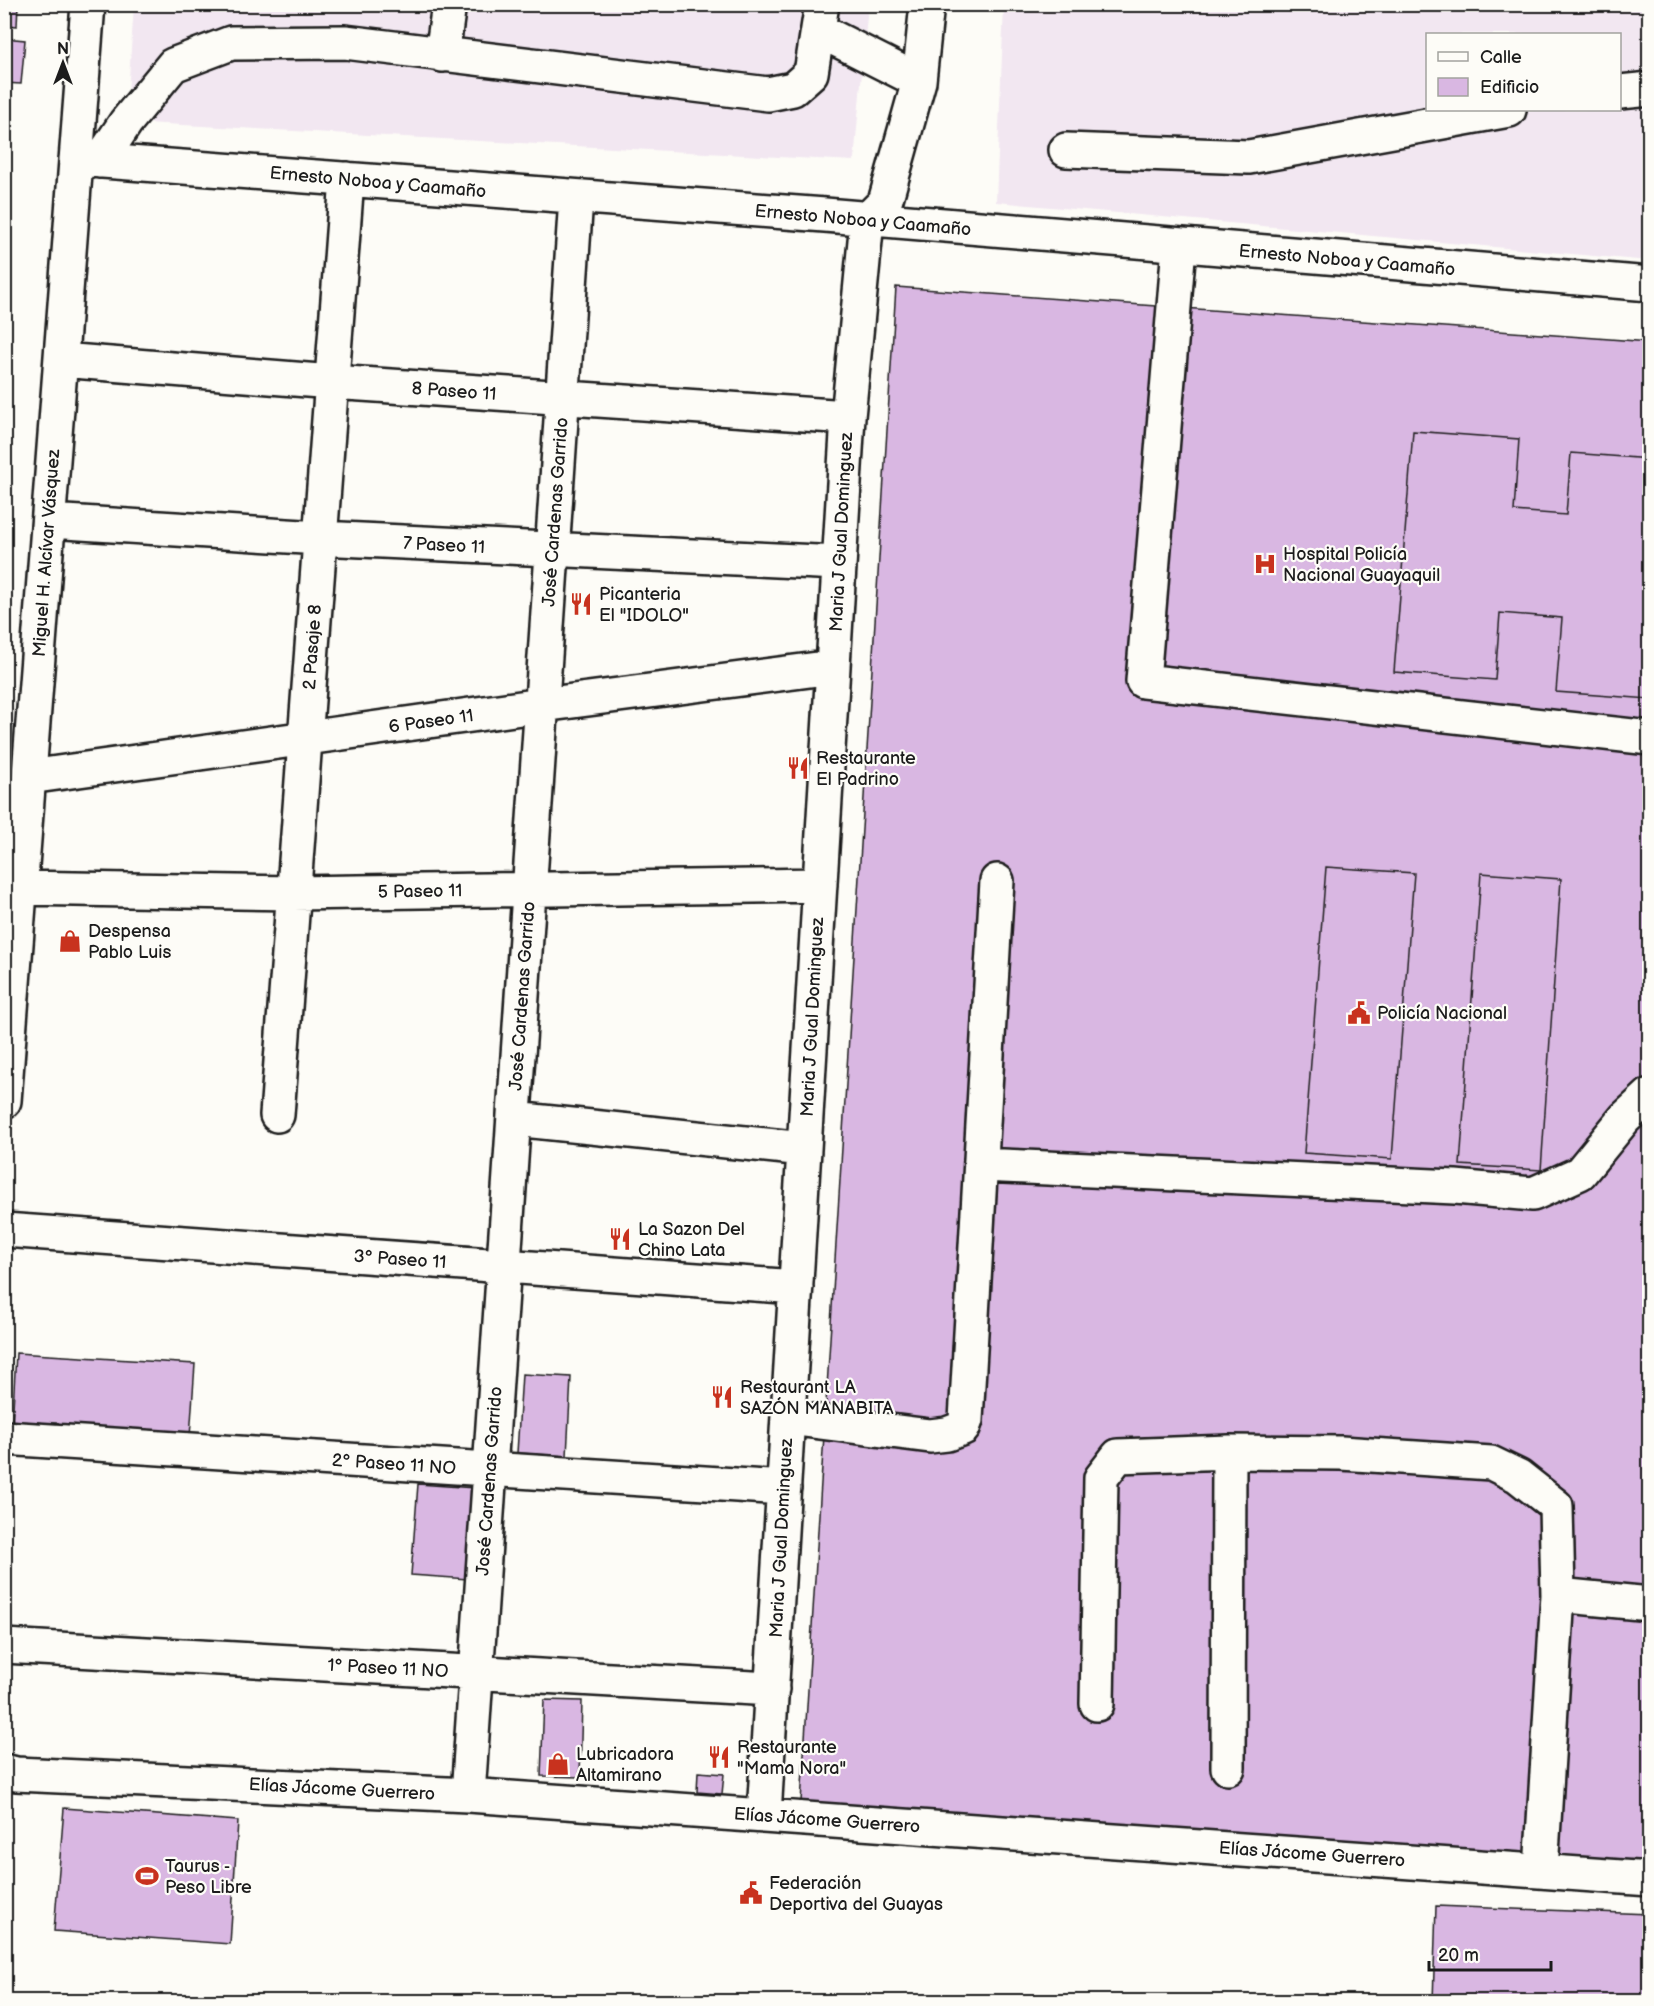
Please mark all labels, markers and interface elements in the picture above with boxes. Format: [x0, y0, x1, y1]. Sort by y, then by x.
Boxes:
north arrow [33, 33, 93, 93]
legend [1426, 33, 1621, 111]
text: N [57, 40, 69, 59]
text: Calle [1480, 47, 1522, 68]
text: Edificio [1480, 77, 1539, 98]
street label: Ernesto Noboa y Caamaño [269, 163, 487, 202]
street label: Ernesto Noboa y Caamaño [754, 201, 972, 240]
street label: Ernesto Noboa y Caamaño [1238, 241, 1456, 280]
street label: 8 Paseo 11 [411, 378, 497, 405]
street label: José Cardenas Garrido [538, 417, 573, 607]
street label: Maria J Gual Dominguez [826, 431, 857, 632]
street label: Miguel H. Alcívar Vásquez [29, 448, 64, 658]
street label: 7 Paseo 11 [402, 533, 485, 558]
place label: Hospital Policía Nacional Guayaquil [1283, 544, 1440, 586]
hospital icon: Hospital Policía Nacional Guayaquil [1252, 551, 1278, 577]
place label: Picanteria El "IDOLO" [599, 584, 689, 626]
restaurant icon: Picanteria El "IDOLO" [568, 591, 594, 617]
street label: 2 Pasaje 8 [299, 604, 326, 691]
street label: 6 Paseo 11 [387, 705, 475, 738]
place label: Restaurante El Padrino [816, 748, 916, 790]
restaurant icon: Restaurante El Padrino [785, 755, 811, 781]
street label: 5 Paseo 11 [378, 880, 462, 903]
street label: José Cardenas Garrido [505, 901, 540, 1091]
street label: Maria J Gual Dominguez [797, 916, 828, 1117]
place label: Despensa Pablo Luis [88, 921, 171, 963]
shop icon: Despensa Pablo Luis [57, 928, 83, 954]
public building icon: Policía Nacional [1346, 1000, 1372, 1026]
place label: Policía Nacional [1377, 1003, 1507, 1024]
place label: La Sazon Del Chino Lata [638, 1219, 745, 1261]
restaurant icon: La Sazon Del Chino Lata [607, 1226, 633, 1252]
street label: 3º Paseo 11 [353, 1246, 447, 1273]
place label: Restaurant LA SAZÓN MANABITA [740, 1377, 894, 1419]
restaurant icon: Restaurant LA SAZÓN MANABITA [709, 1384, 735, 1410]
street label: José Cardenas Garrido [472, 1386, 507, 1576]
street label: Maria J Gual Dominguez [766, 1437, 797, 1638]
street label: 2º Paseo 11 NO [331, 1450, 457, 1479]
street label: 1º Paseo 11 NO [327, 1655, 449, 1682]
place label: Restaurante "Mama Nora" [737, 1737, 846, 1779]
place label: Lubricadora Altamirano [576, 1744, 674, 1786]
restaurant icon: Restaurante "Mama Nora" [706, 1744, 732, 1770]
shop icon: Lubricadora Altamirano [545, 1751, 571, 1777]
street label: Elías Jácome Guerrero [248, 1774, 436, 1805]
street label: Elías Jácome Guerrero [733, 1804, 921, 1837]
street label: Elías Jácome Guerrero [1218, 1838, 1406, 1871]
place label: Taurus - Peso Libre [165, 1856, 252, 1898]
sports icon: Taurus - Peso Libre [134, 1863, 160, 1889]
place label: Federación Deportiva del Guayas [769, 1873, 943, 1915]
public building icon: Federación Deportiva del Guayas [738, 1880, 764, 1906]
scale bar [1429, 1934, 1550, 1972]
text: 20 m [1438, 1945, 1479, 1966]

